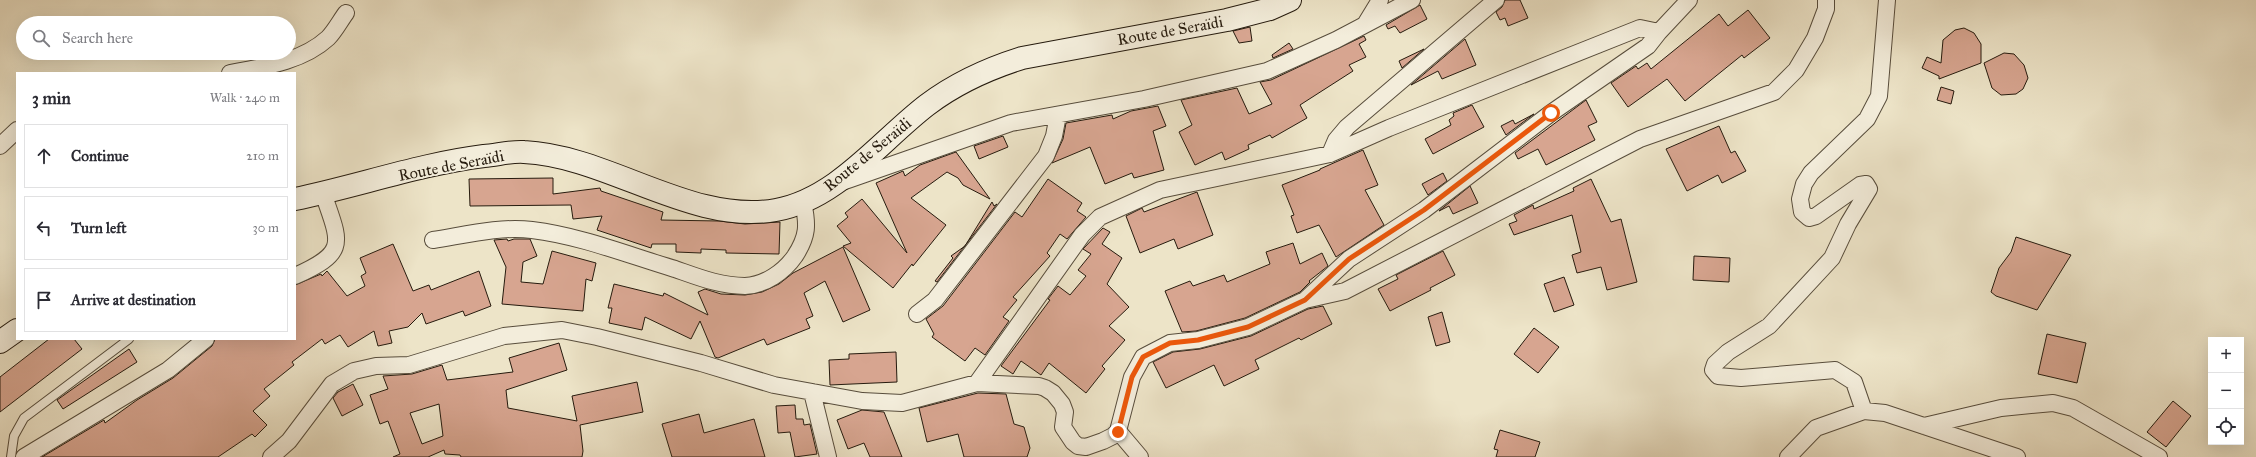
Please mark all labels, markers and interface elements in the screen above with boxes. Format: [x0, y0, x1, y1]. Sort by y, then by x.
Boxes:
street label: Route de Seraïdi [1116, 12, 1225, 49]
search box [16, 16, 296, 60]
icon: search [30, 27, 52, 49]
text: Search here [62, 29, 133, 47]
text: 3 min [32, 88, 71, 109]
text: Walk · 240 m [210, 90, 280, 106]
route start [1542, 104, 1560, 122]
street label: Route de Seraïdi [820, 113, 915, 195]
icon: ahead [33, 145, 55, 167]
street label: Route de Seraïdi [397, 146, 506, 185]
text: Continue [71, 147, 129, 165]
text: 210 m [246, 148, 279, 164]
icon: left [33, 217, 55, 239]
text: Turn left [71, 219, 127, 237]
text: 30 m [253, 220, 279, 236]
icon: arrive [33, 289, 55, 311]
text: Arrive at destination [71, 291, 196, 309]
map controls [2208, 337, 2244, 445]
button: + [2208, 337, 2244, 373]
button: − [2208, 373, 2244, 409]
button: locate [2208, 409, 2244, 445]
route end [1109, 423, 1127, 441]

